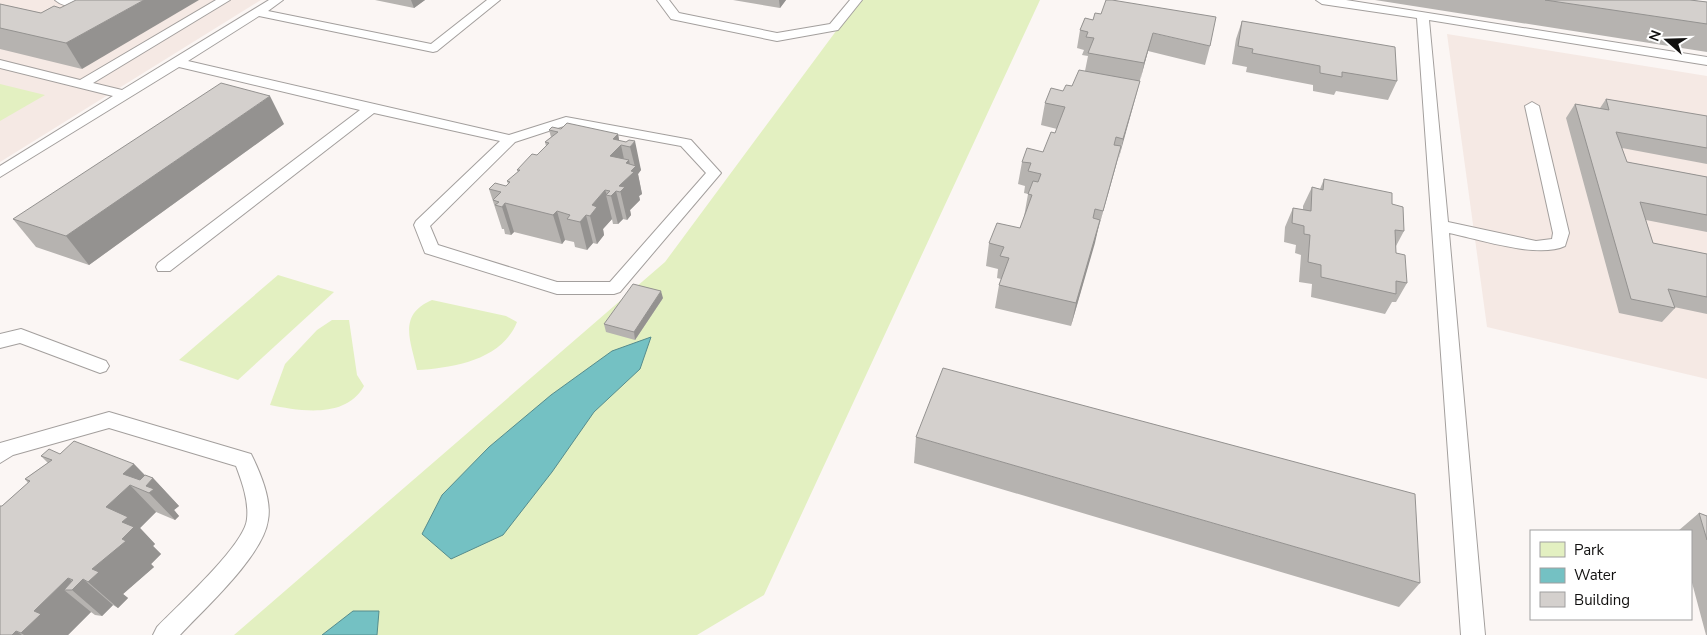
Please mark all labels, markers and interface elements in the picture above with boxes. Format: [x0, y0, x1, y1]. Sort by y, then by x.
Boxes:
north arrow [1642, 15, 1692, 65]
text: N [1645, 28, 1666, 44]
legend [1530, 530, 1692, 620]
text: Park [1574, 540, 1604, 560]
text: Water [1574, 565, 1617, 585]
text: Building [1574, 590, 1630, 610]

